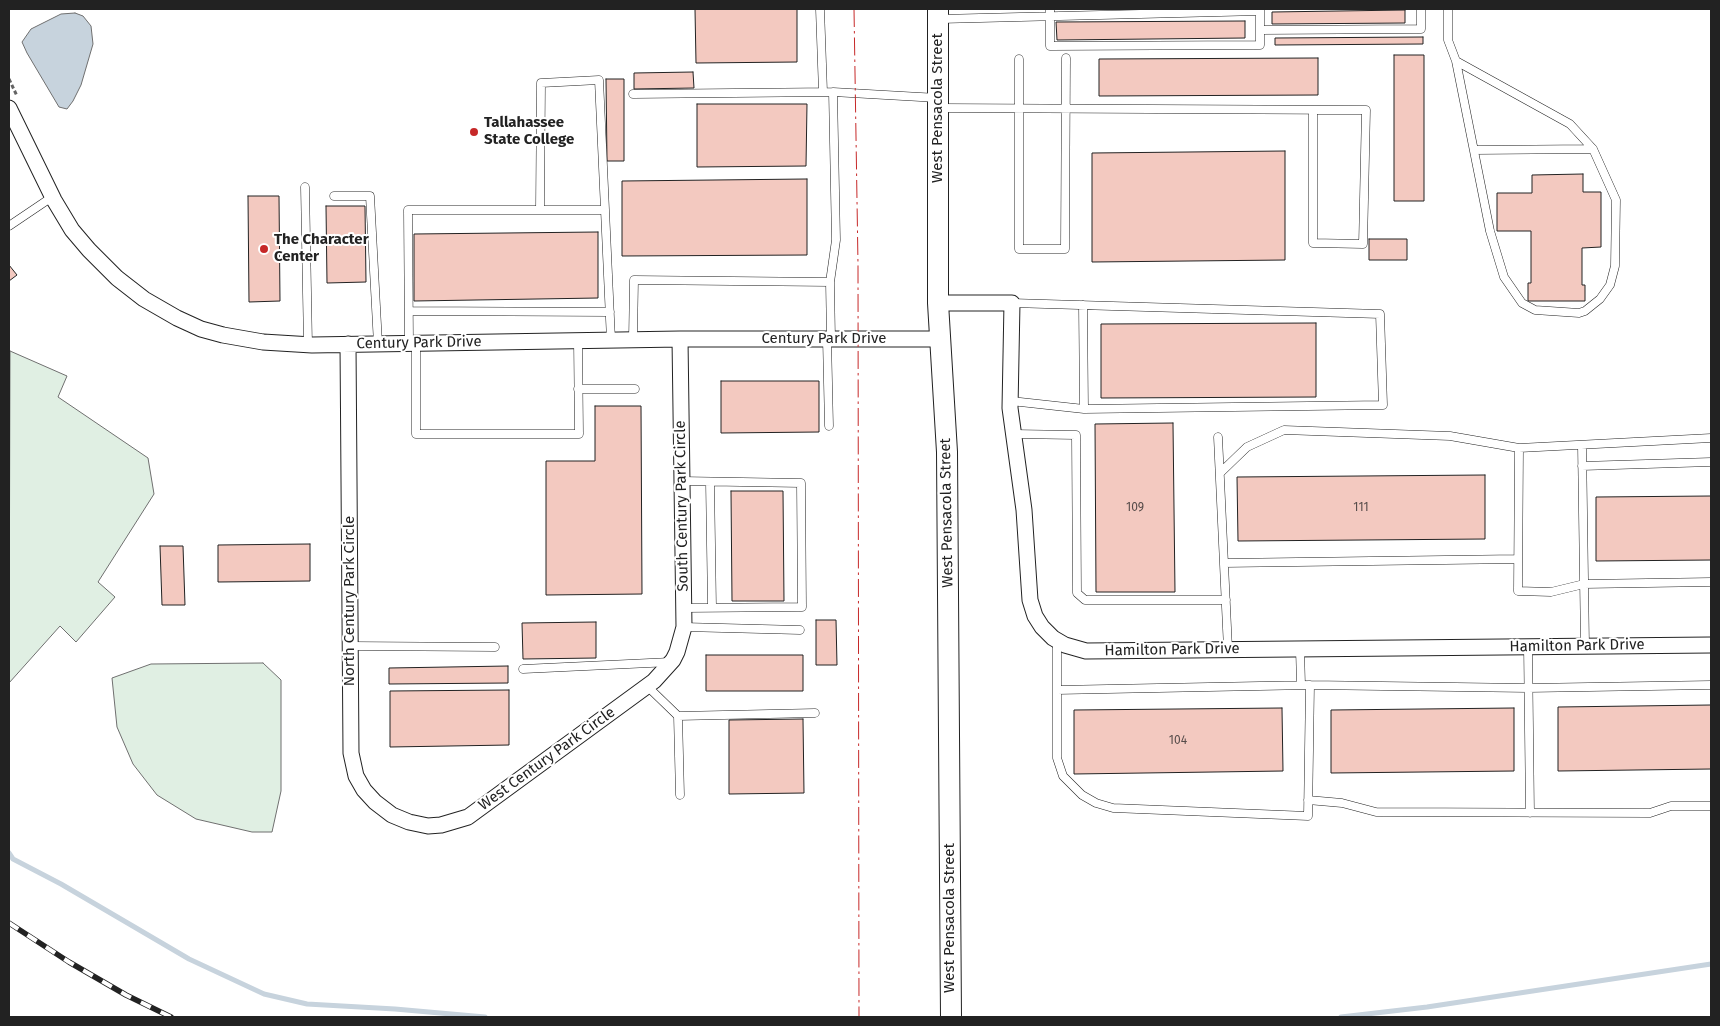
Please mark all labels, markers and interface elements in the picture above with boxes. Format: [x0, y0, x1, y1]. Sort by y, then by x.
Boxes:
street label: West Pensacola Street [929, 33, 947, 183]
place label: Tallahassee State College [484, 114, 574, 149]
marker: Tallahassee State College [468, 126, 480, 138]
place label: The Character Center [274, 231, 369, 266]
marker: The Character Center [258, 243, 270, 255]
street label: Century Park Drive [761, 330, 887, 348]
street label: Century Park Drive [356, 333, 482, 353]
street label: South Century Park Circle [672, 420, 692, 592]
street label: West Pensacola Street [937, 438, 957, 588]
house number: 109 [1126, 501, 1144, 515]
house number: 111 [1353, 501, 1369, 515]
street label: North Century Park Circle [341, 516, 359, 686]
street label: Hamilton Park Drive [1509, 636, 1645, 656]
street label: Hamilton Park Drive [1104, 640, 1240, 660]
street label: West Century Park Circle [475, 703, 619, 815]
house number: 104 [1169, 734, 1187, 748]
street label: West Pensacola Street [941, 843, 959, 993]

